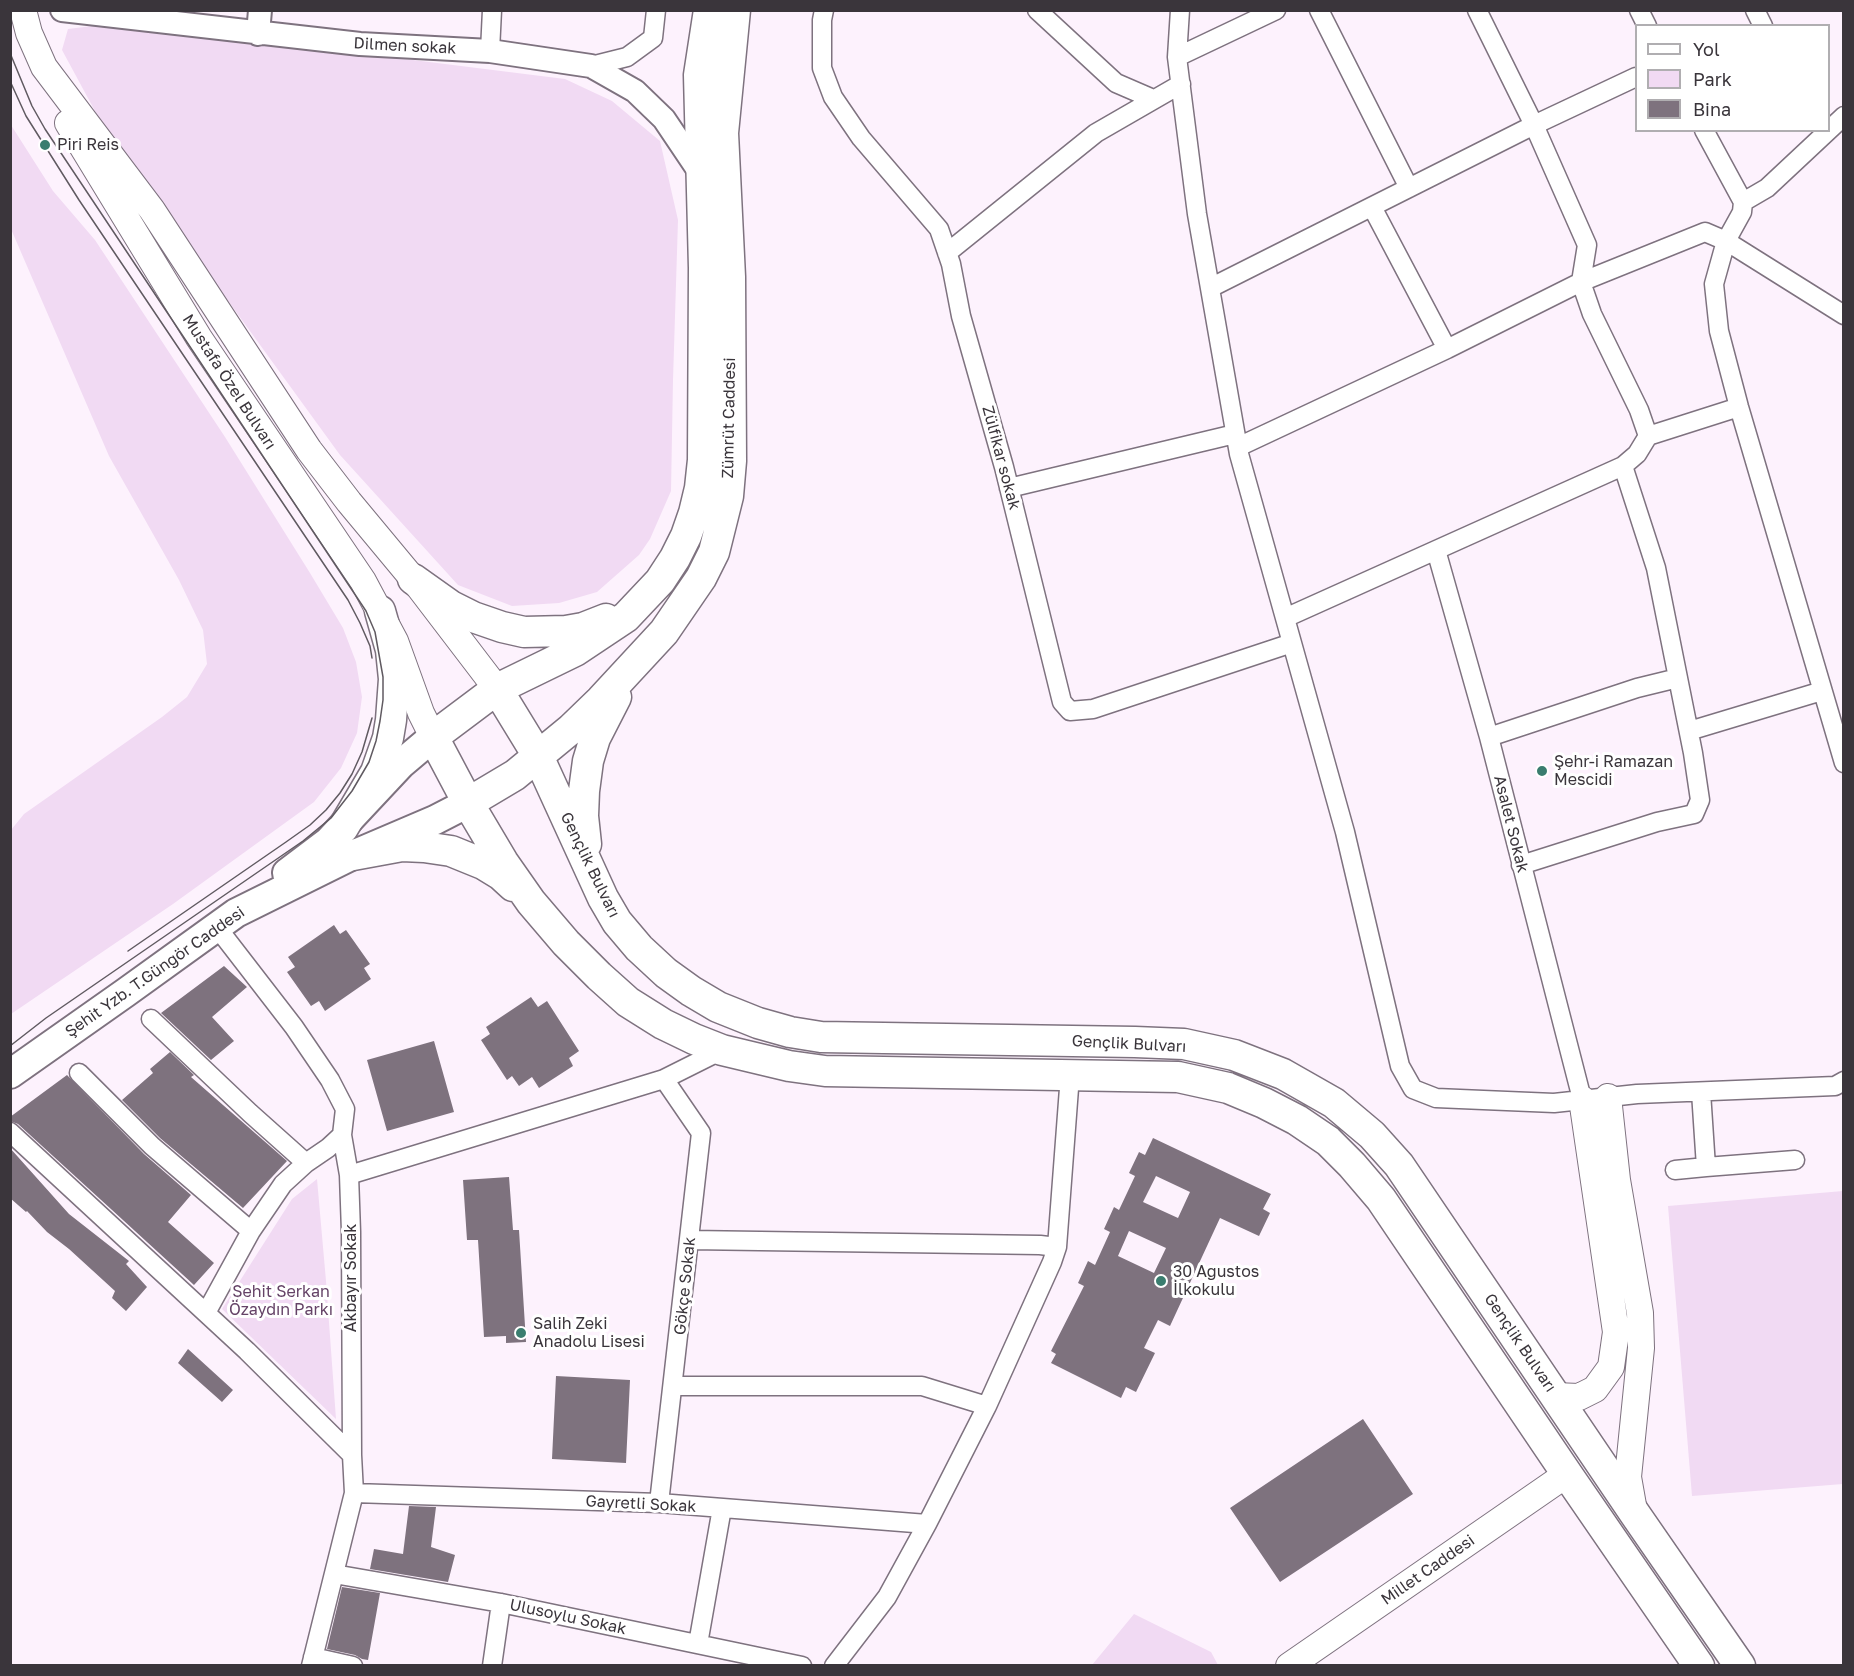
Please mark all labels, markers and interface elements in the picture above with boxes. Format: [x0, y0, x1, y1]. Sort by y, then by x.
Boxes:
legend [1635, 24, 1830, 132]
street label: Dilmen sokak [353, 34, 457, 58]
text: Yol [1693, 38, 1720, 60]
text: Park [1693, 68, 1732, 90]
text: Bina [1693, 98, 1731, 120]
place label: Piri Reis [57, 135, 119, 155]
marker: Piri Reis [38, 138, 52, 152]
street label: Mustafa Özel Bulvarı [178, 311, 280, 453]
street label: Zümrüt Caddesi [718, 357, 740, 479]
street label: Zülfikar sokak [978, 404, 1024, 512]
place label: Şehr-i Ramazan Mescidi [1554, 752, 1673, 790]
marker: Şehr-i Ramazan Mescidi [1535, 764, 1549, 778]
street label: Asalet Sokak [1490, 773, 1532, 875]
street label: Gençlik Bulvarı [556, 809, 624, 921]
street label: Şehit Yzb. T.Güngör Caddesi [62, 903, 248, 1041]
street label: Gençlik Bulvarı [1071, 1031, 1187, 1057]
street label: Akbayır Sokak [341, 1224, 361, 1332]
street label: Gökçe Sokak [670, 1236, 700, 1336]
place label: 30 Ağustos İlkokulu [1173, 1262, 1259, 1300]
marker: 30 Ağustos İlkokulu [1154, 1274, 1168, 1288]
park label: Şehit Serkan Özaydın Parkı [229, 1282, 333, 1320]
street label: Gençlik Bulvarı [1480, 1290, 1560, 1396]
place label: Salih Zeki Anadolu Lisesi [533, 1314, 645, 1352]
marker: Salih Zeki Anadolu Lisesi [514, 1326, 528, 1340]
street label: Gayretli Sokak [585, 1492, 697, 1516]
street label: Millet Caddesi [1378, 1531, 1478, 1609]
street label: Ulusoylu Sokak [508, 1595, 628, 1639]

